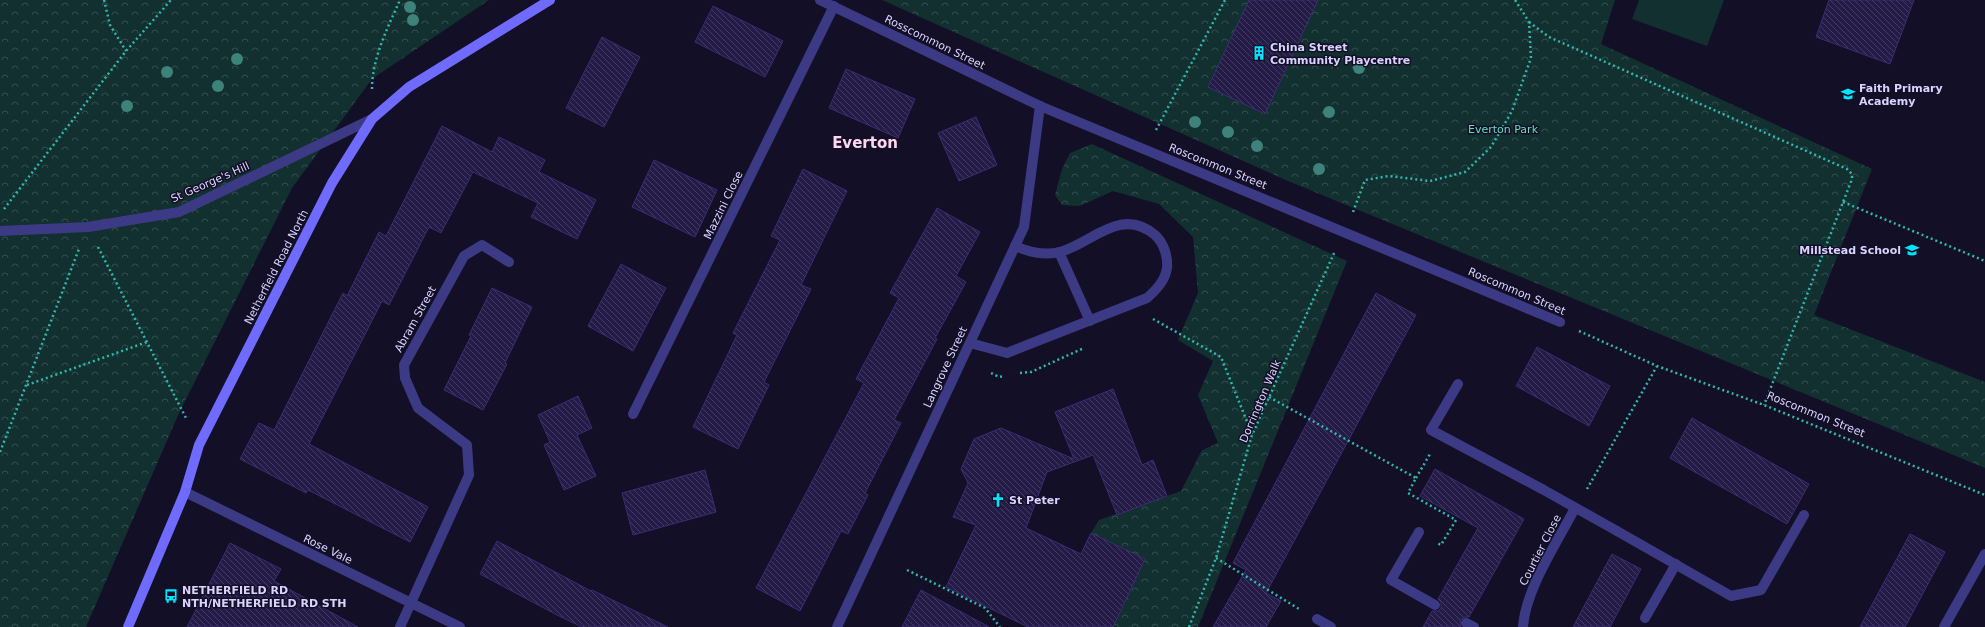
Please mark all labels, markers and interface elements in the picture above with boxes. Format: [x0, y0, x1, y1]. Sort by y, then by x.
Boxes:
street label: Rosscommon Street [882, 12, 988, 73]
place label: China Street Community Playcentre [1270, 41, 1410, 67]
building icon: China Street Community Playcentre [1251, 45, 1267, 61]
place label: Faith Primary Academy [1859, 82, 1943, 108]
school or university icon: Faith Primary Academy [1840, 86, 1856, 102]
park label: Everton Park [1468, 123, 1539, 136]
district label: Everton [832, 134, 898, 152]
street label: Roscommon Street [1167, 141, 1269, 192]
street label: St George's Hill [169, 159, 251, 206]
street label: Mazzini Close [701, 169, 746, 241]
street label: Netherfield Road North [242, 208, 311, 327]
school or university icon: Millstead School [1904, 242, 1920, 258]
place label: Millstead School [1799, 244, 1901, 257]
street label: Roscommon Street [1466, 265, 1568, 318]
street label: Abram Street [392, 283, 439, 355]
street label: Langrove Street [921, 324, 970, 410]
street label: Dorrington Walk [1237, 357, 1284, 445]
street label: Roscommon Street [1765, 389, 1867, 440]
church icon: St Peter [990, 492, 1006, 508]
place label: St Peter [1009, 494, 1060, 507]
street label: Courtier Close [1517, 512, 1564, 588]
street label: Rose Vale [301, 532, 355, 567]
place label: NETHERFIELD RD NTH/NETHERFIELD RD STH [182, 584, 347, 610]
bus stop icon: NETHERFIELD RD NTH/NETHERFIELD RD STH [163, 588, 179, 604]

